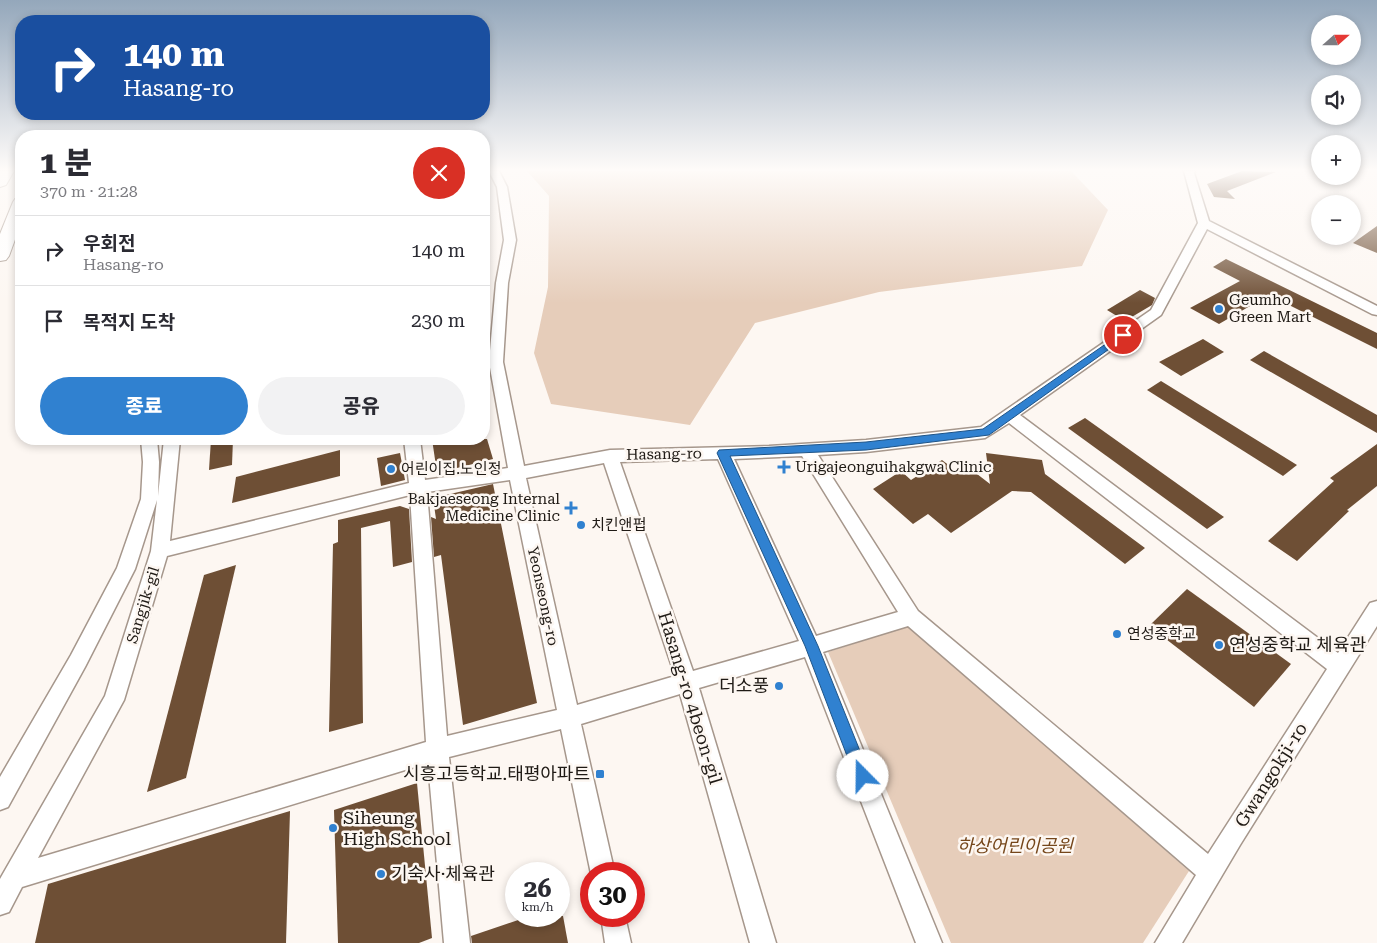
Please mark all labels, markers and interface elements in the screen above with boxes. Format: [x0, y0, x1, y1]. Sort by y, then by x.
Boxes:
north arrow [1311, 15, 1361, 65]
map controls [1311, 15, 1361, 245]
text: 140 m [123, 34, 224, 75]
icon: right [40, 35, 105, 100]
button: sound [1311, 75, 1361, 125]
text: Hasang-ro [123, 76, 234, 101]
button: + [1311, 135, 1361, 185]
text: 1 분 [40, 145, 92, 180]
button: close [413, 147, 465, 199]
text: 370 m · 21:28 [40, 182, 138, 201]
button: − [1311, 195, 1361, 245]
text: 우회전 [83, 232, 135, 255]
icon: right [40, 237, 68, 265]
text: 140 m [411, 239, 465, 262]
text: Hasang-ro [83, 255, 164, 274]
place label: Geumho Green Mart [1229, 291, 1311, 326]
marker: Geumho Green Mart [1213, 303, 1225, 315]
icon: arrive [40, 307, 68, 335]
text: 230 m [411, 309, 465, 332]
text: 목적지 도착 [83, 311, 175, 334]
pin [1102, 314, 1144, 356]
icon: arrive [1109, 321, 1137, 349]
button: 종료 [40, 377, 248, 435]
button: 공유 [258, 377, 465, 435]
street label: Hasang-ro [626, 444, 702, 464]
place label: Urigajeonguihakgwa Clinic [795, 458, 991, 476]
place label: 어린이집.노인정 [401, 460, 501, 478]
marker: Urigajeonguihakgwa Clinic [777, 460, 791, 474]
marker: 어린이집.노인정 [385, 463, 397, 475]
place label: Bakjaeseong Internal Medicine Clinic [408, 490, 560, 525]
marker: Bakjaeseong Internal Medicine Clinic [564, 501, 578, 515]
place label: 치킨앤펍 [591, 516, 646, 534]
marker: 치킨앤펍 [575, 519, 587, 531]
street label: Yeonseong-ro [524, 545, 562, 647]
street label: Sangjik-gil [123, 564, 163, 646]
street label: Hasang-ro 4beon-gil [654, 609, 727, 787]
place label: 연성중학교 [1127, 625, 1196, 643]
marker: 연성중학교 [1111, 628, 1123, 640]
place label: 연성중학교 체육관 [1229, 634, 1366, 655]
marker: 연성중학교 체육관 [1213, 639, 1225, 651]
place label: 더소풍 [719, 675, 769, 696]
marker: 더소풍 [773, 680, 785, 692]
street label: Gwangokji-ro [1230, 719, 1311, 831]
position arrow [836, 749, 888, 801]
place label: 시흥고등학교.태평아파트 [403, 763, 590, 784]
marker: 시흥고등학교.태평아파트 [594, 768, 606, 780]
place label: Siheung High School [343, 807, 451, 849]
marker: Siheung High School [327, 822, 339, 834]
park label: 하상어린이공원 [957, 835, 1074, 856]
speed limit sign: 30 [580, 862, 645, 927]
place label: 기숙사·체육관 [391, 863, 495, 884]
marker: 기숙사·체육관 [375, 868, 387, 880]
text: 26 [523, 874, 552, 903]
text: km/h [521, 900, 554, 914]

